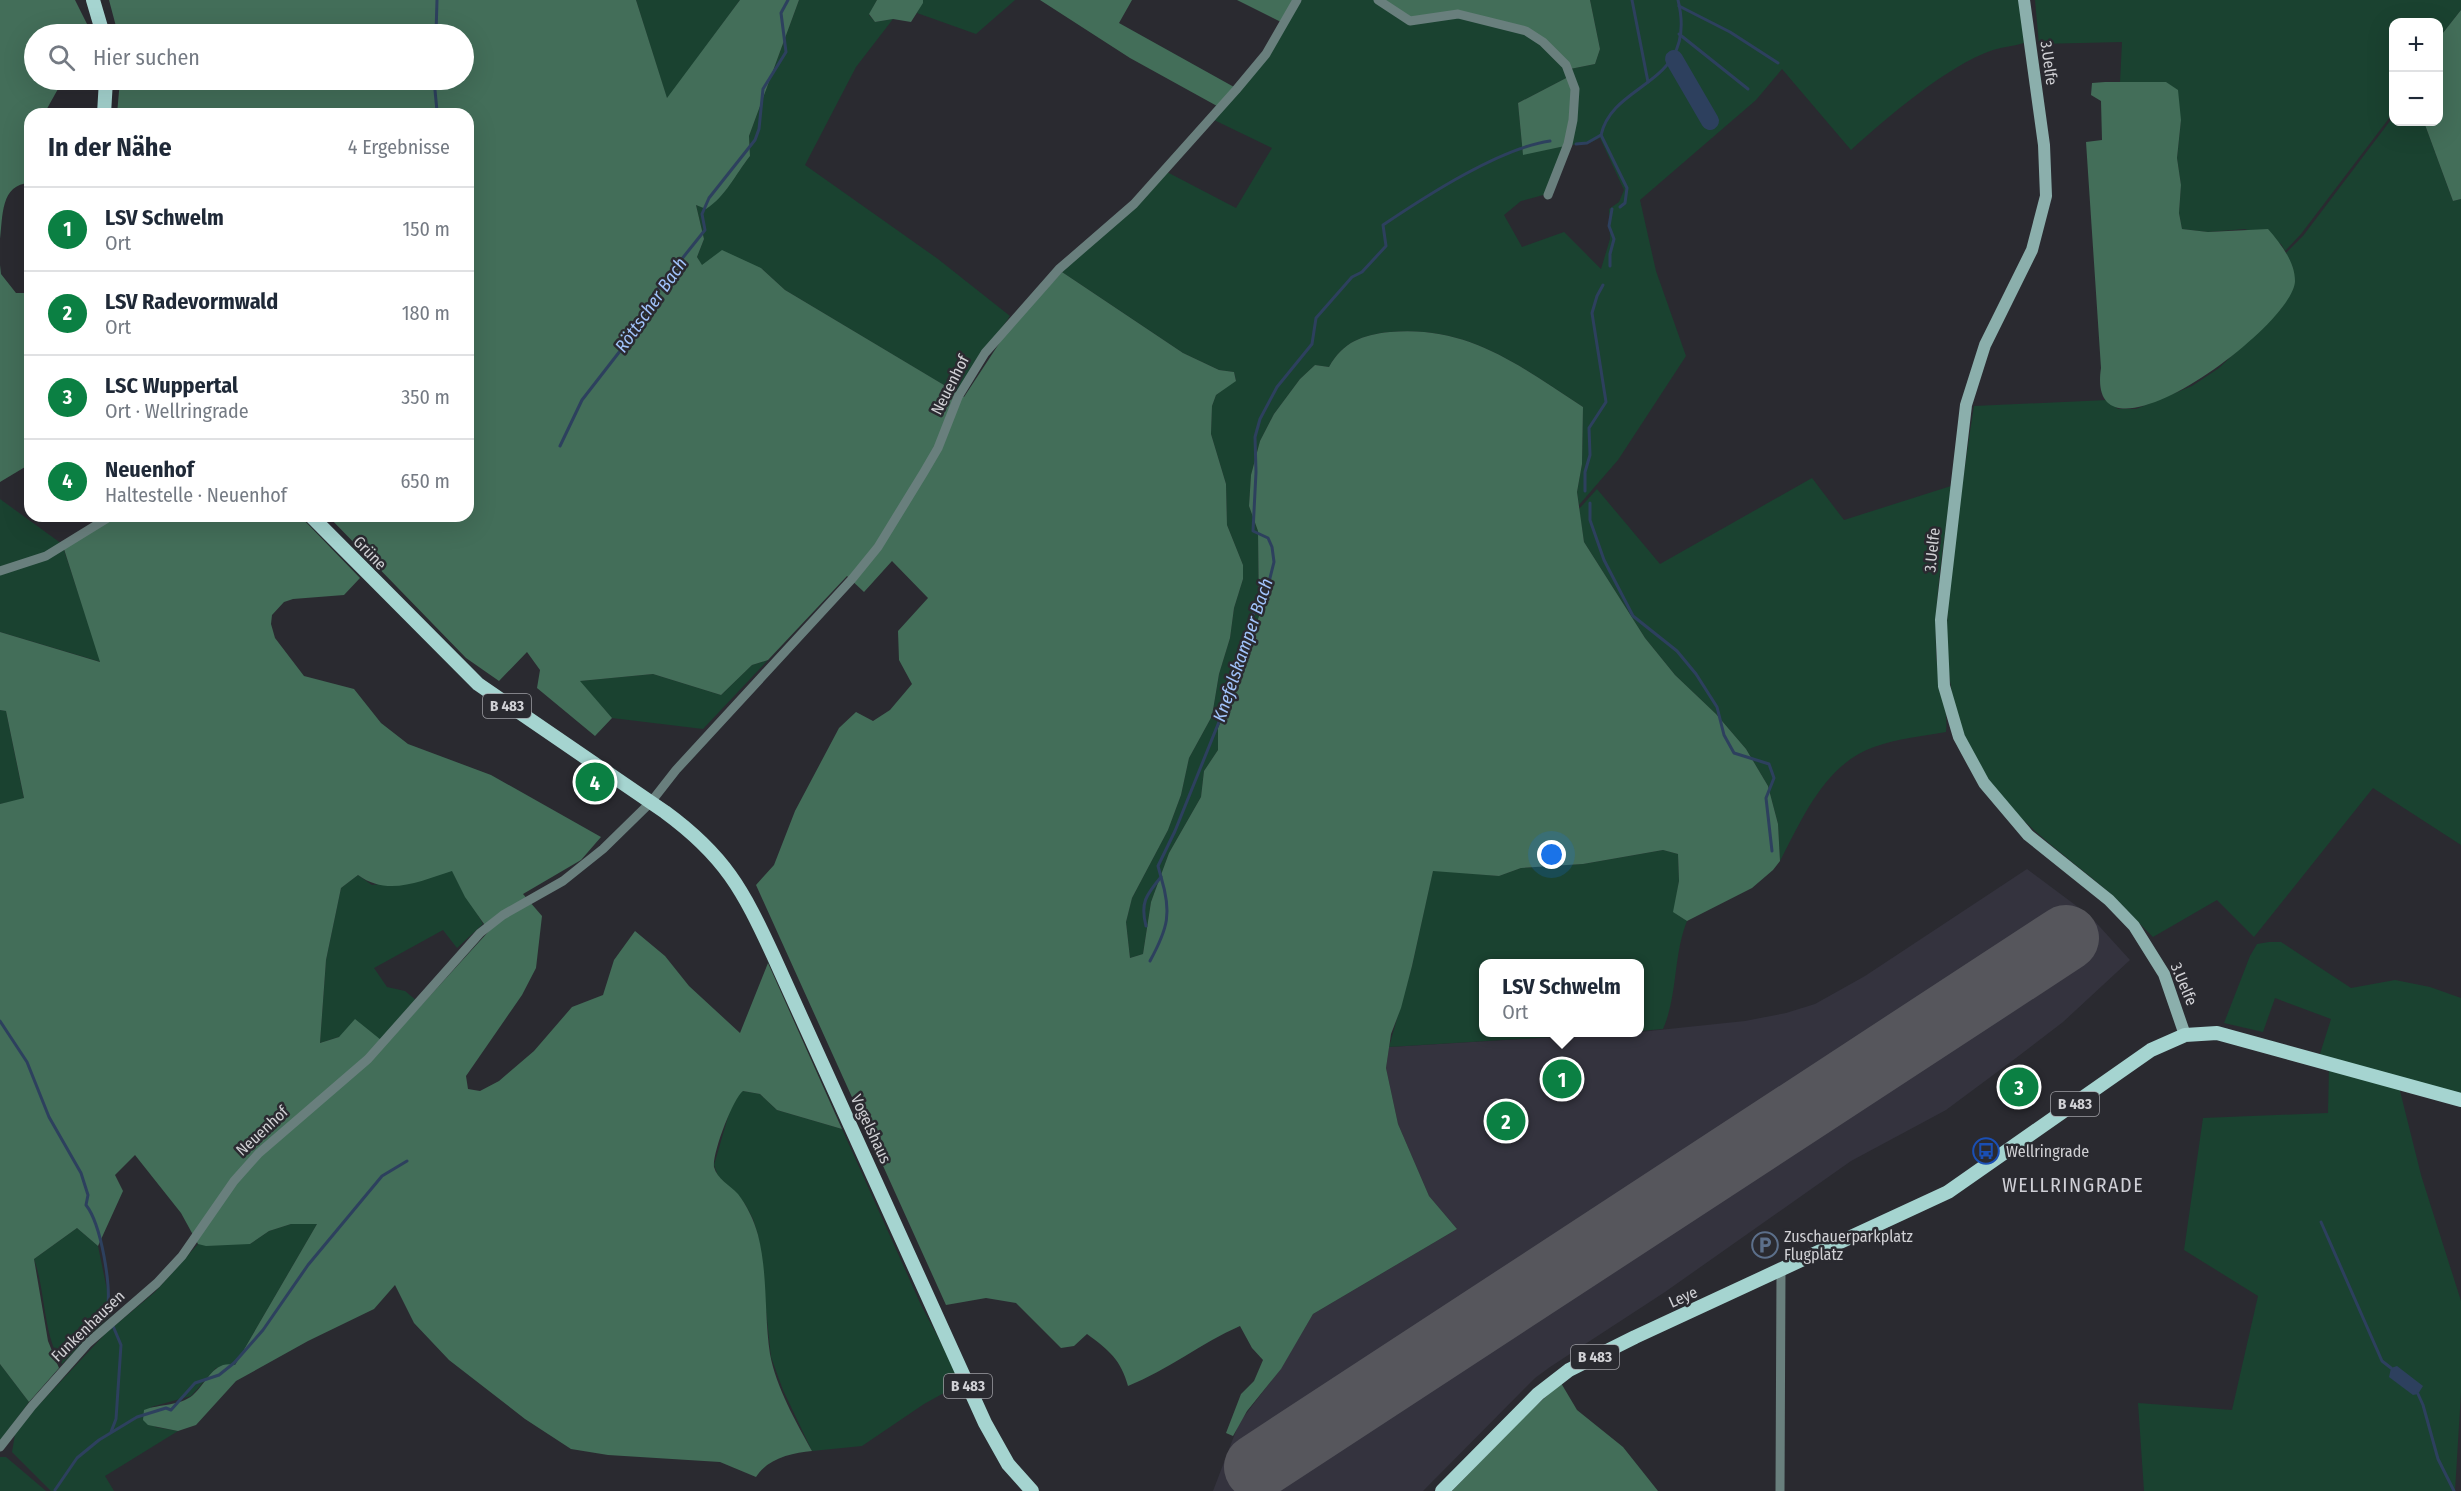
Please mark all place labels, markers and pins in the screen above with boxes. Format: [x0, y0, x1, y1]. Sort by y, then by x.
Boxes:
pin: 4 [576, 760, 614, 804]
pin: 1 [1542, 1056, 1582, 1102]
pin: 3 [2000, 1064, 2038, 1110]
pin: 2 [1486, 1098, 1526, 1144]
bus stop icon: Wellringrade [1971, 1136, 2001, 1166]
place label: Wellringrade [2006, 1142, 2089, 1161]
place label: Zuschauerparkplatz Flugplatz [1784, 1227, 1913, 1264]
parking icon: Zuschauerparkplatz Flugplatz [1750, 1230, 1780, 1260]

